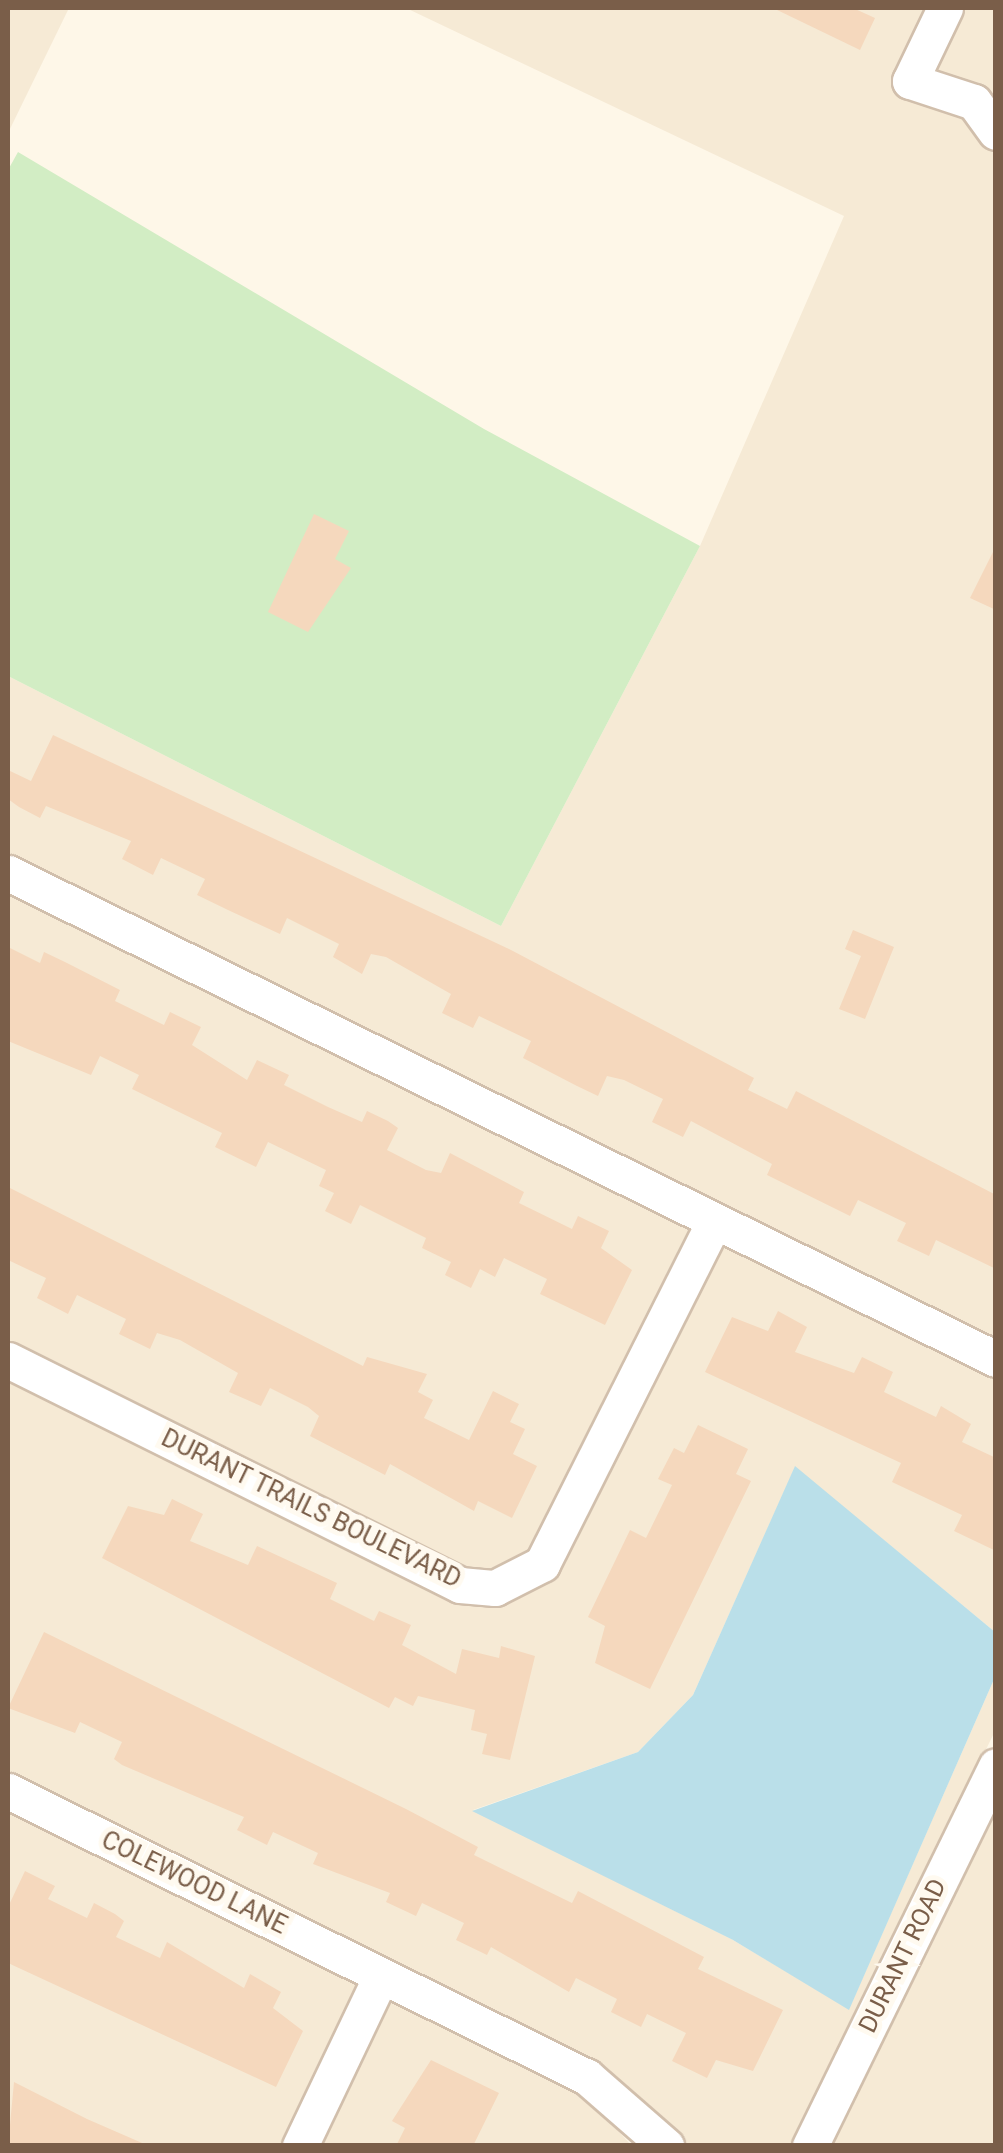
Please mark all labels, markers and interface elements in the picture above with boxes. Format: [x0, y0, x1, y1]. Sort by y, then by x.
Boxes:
street label: DURANT TRAILS BOULEVARD [156, 1423, 466, 1595]
street label: COLEWOOD LANE [96, 1825, 292, 1941]
street label: DURANT ROAD [853, 1874, 953, 2038]

